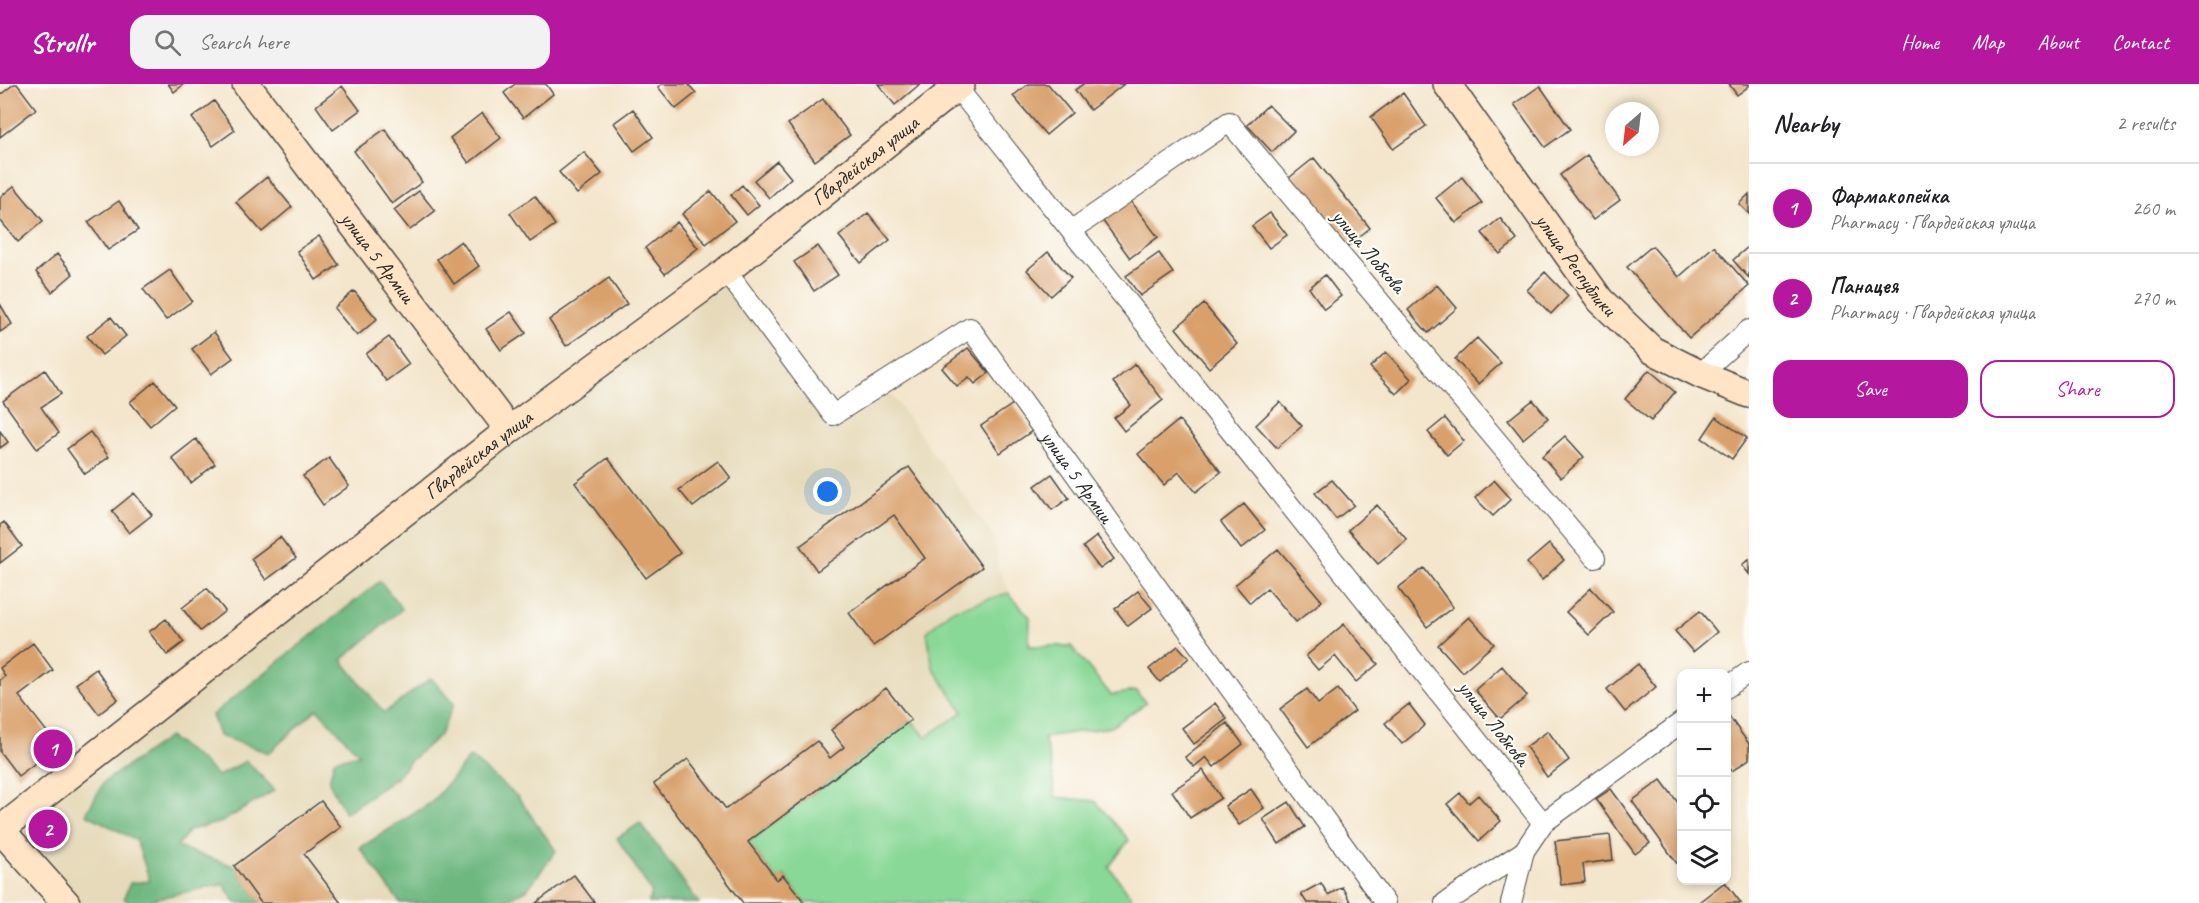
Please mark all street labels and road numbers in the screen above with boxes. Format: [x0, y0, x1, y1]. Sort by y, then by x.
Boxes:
street label: Гвардейская улица [806, 109, 925, 211]
street label: улица Лобкова [1325, 202, 1413, 300]
street label: улица 5 Армии [334, 205, 422, 310]
street label: улица Республики [1529, 207, 1622, 322]
street label: Гвардейская улица [419, 403, 539, 505]
street label: улица 5 Армии [1034, 424, 1120, 529]
street label: улица Лобкова [1451, 673, 1537, 773]

